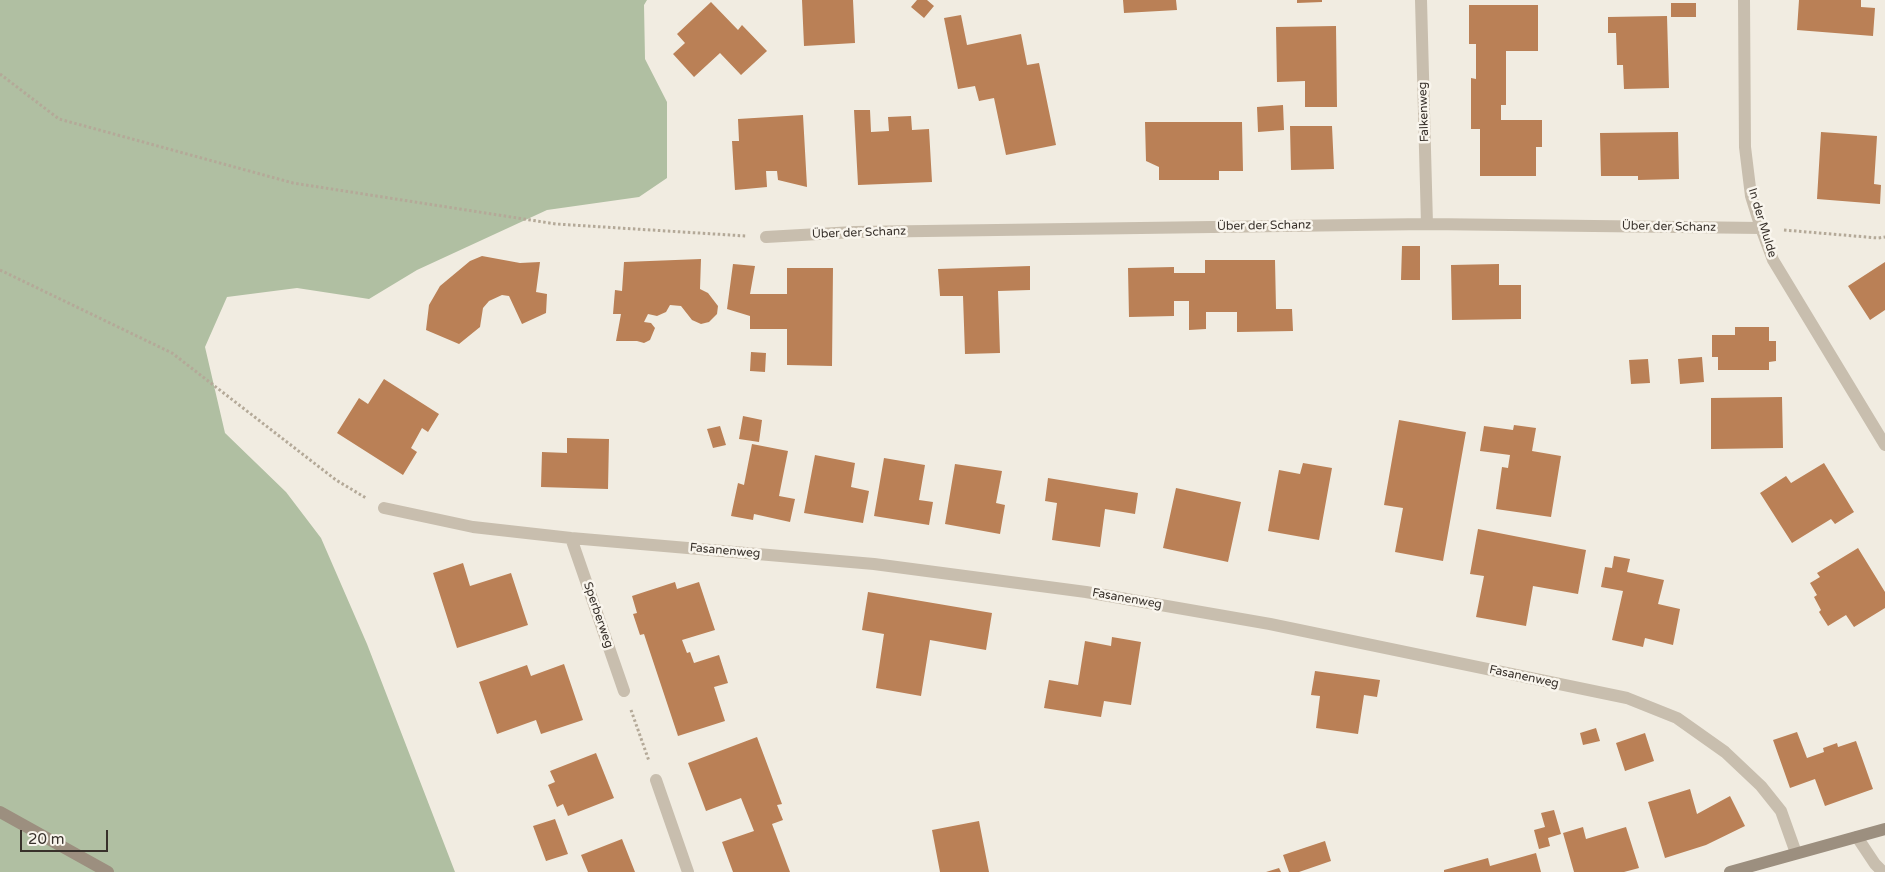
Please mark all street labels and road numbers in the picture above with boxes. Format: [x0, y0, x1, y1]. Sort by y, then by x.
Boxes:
street label: Falkenweg [1416, 82, 1432, 142]
street label: In der Mulde [1745, 187, 1779, 259]
street label: Über der Schanz [1217, 218, 1311, 234]
street label: Über der Schanz [1622, 219, 1716, 235]
street label: Über der Schanz [812, 224, 906, 242]
street label: Fasanenweg [689, 541, 761, 561]
street label: Sperberweg [580, 580, 616, 650]
street label: Fasanenweg [1091, 586, 1163, 612]
street label: Fasanenweg [1488, 663, 1560, 691]

